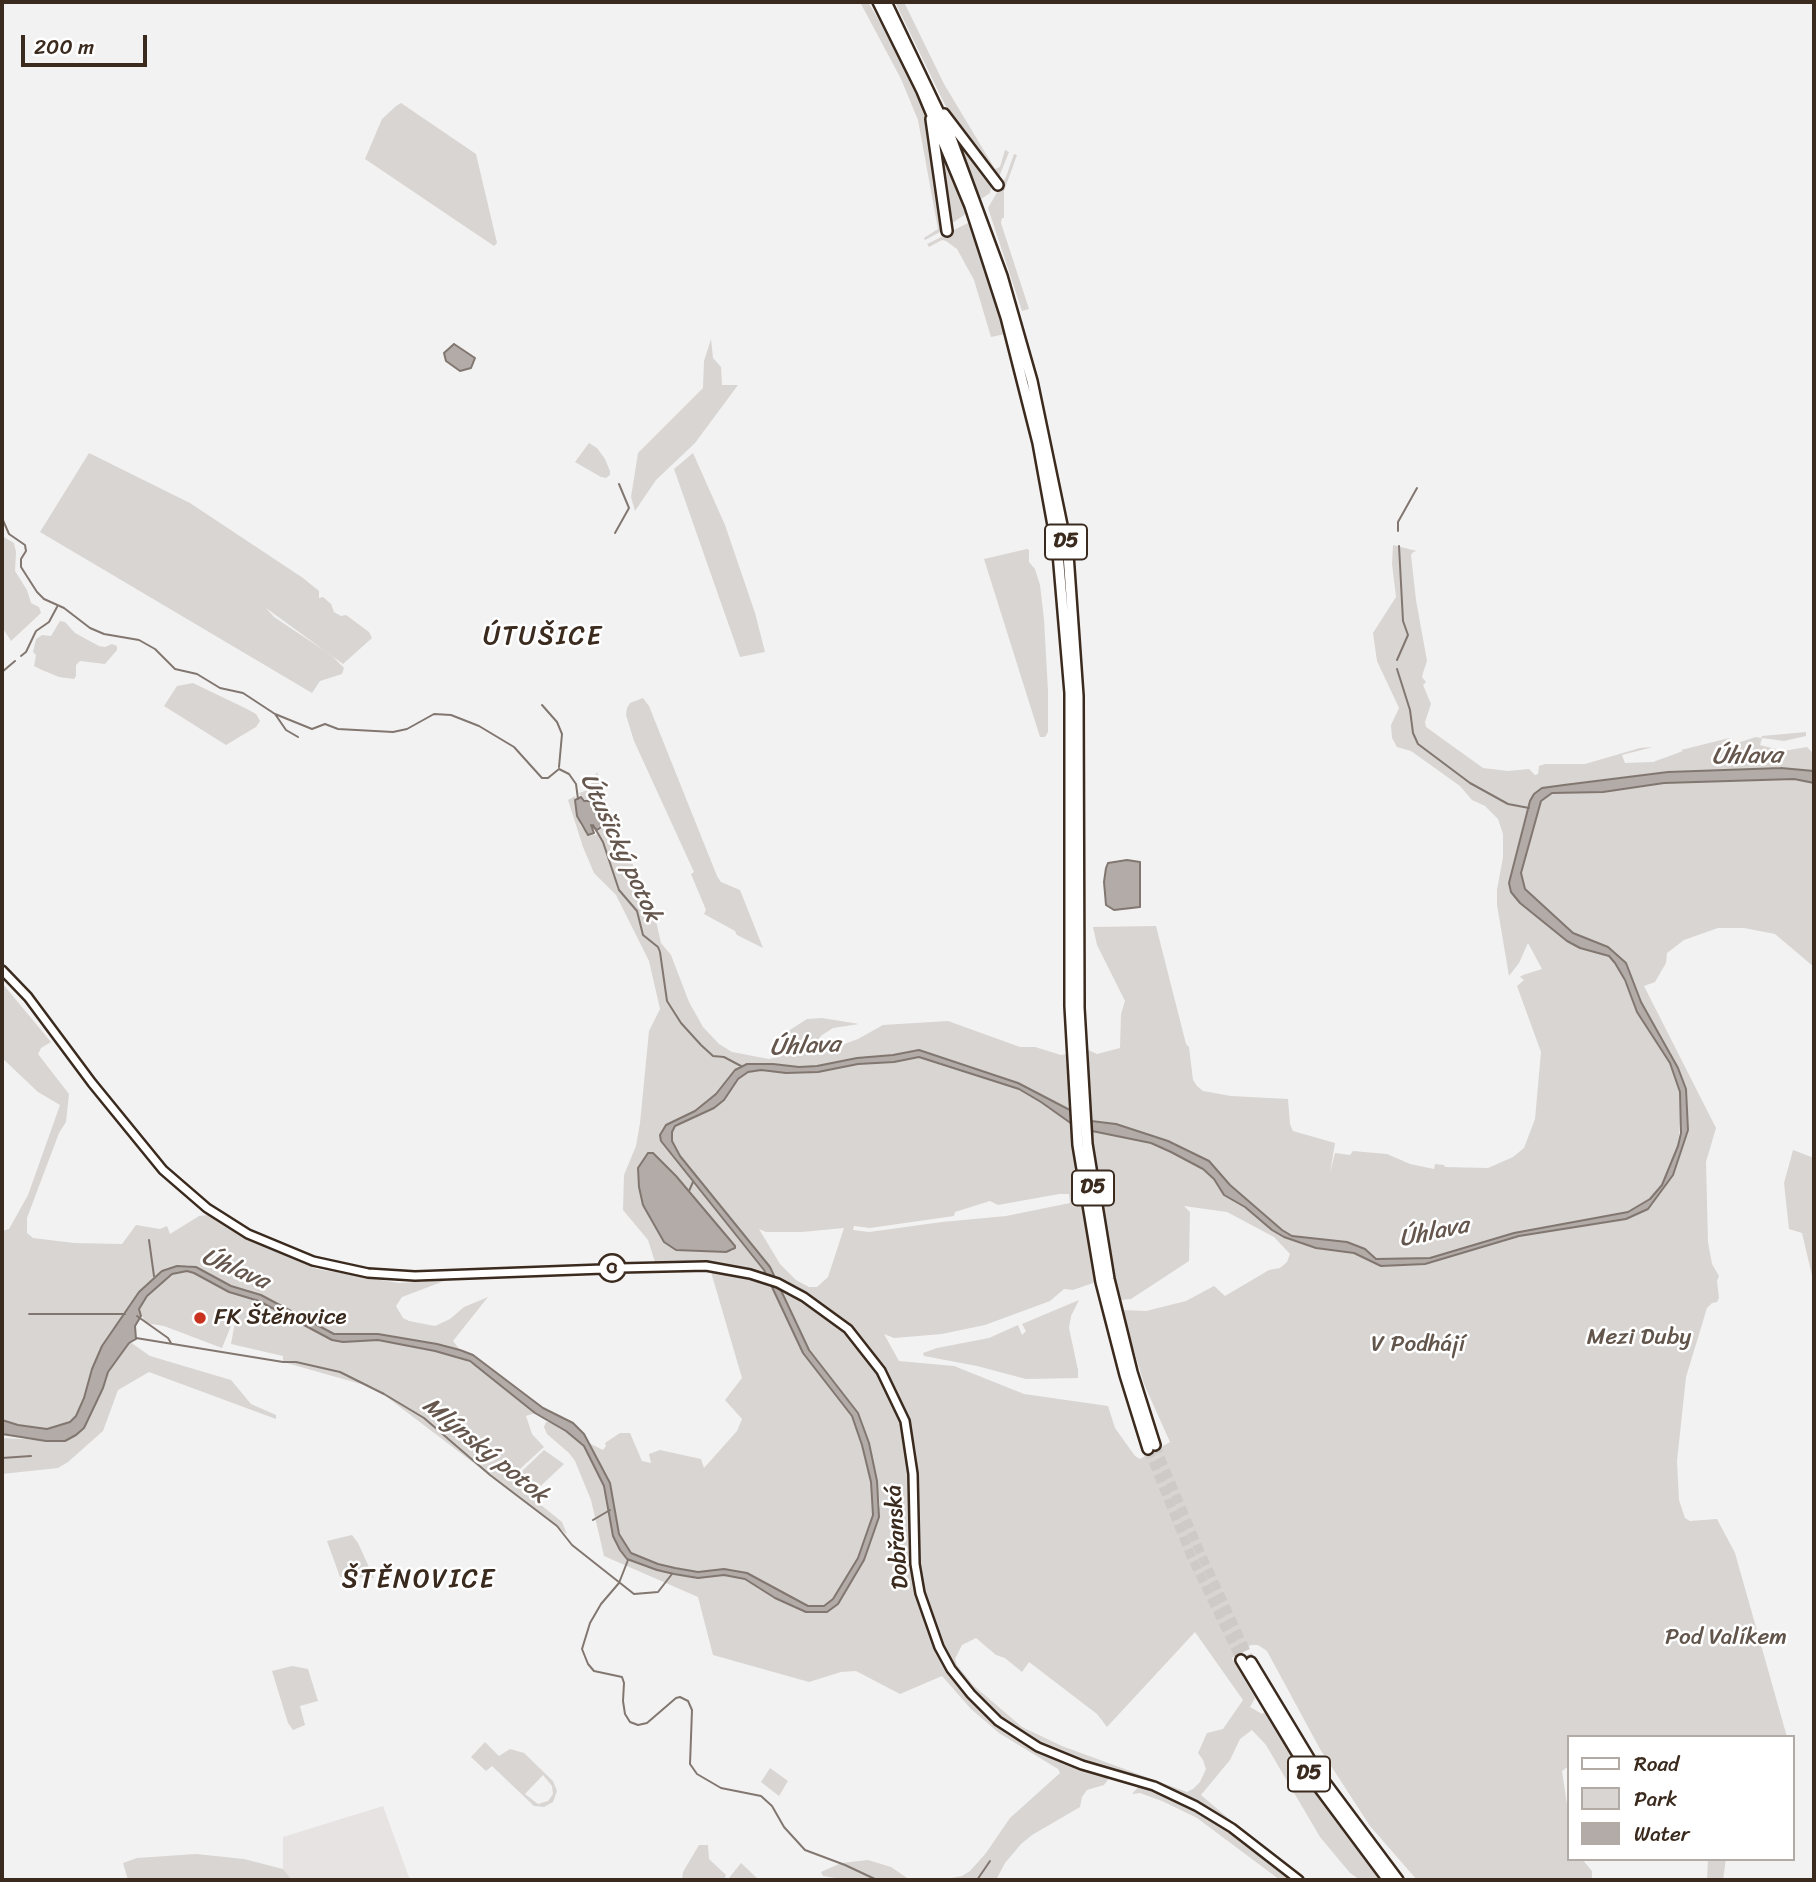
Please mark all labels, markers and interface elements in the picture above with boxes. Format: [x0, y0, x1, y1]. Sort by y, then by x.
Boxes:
scale bar [24, 21, 150, 65]
text: 200 m [34, 28, 94, 66]
road number: D5 [1045, 524, 1087, 560]
district label: ÚTUŠICE [485, 621, 601, 653]
water label: Úhlava [1711, 742, 1783, 772]
water label: Útušický potok [573, 769, 667, 927]
water label: Úhlava [769, 1031, 841, 1063]
road number: D5 [1072, 1170, 1114, 1206]
water label: Úhlava [1396, 1212, 1472, 1254]
water label: Úhlava [197, 1243, 273, 1297]
place label: FK Štěnovice [214, 1304, 347, 1332]
marker: FK Štěnovice [192, 1310, 208, 1326]
park label: Mezi Duby [1587, 1324, 1691, 1352]
park label: V Podhájí [1371, 1331, 1465, 1359]
water label: Mlýnský potok [416, 1392, 554, 1510]
street label: Dobřanská [881, 1484, 915, 1590]
district label: ŠTĚNOVICE [344, 1564, 494, 1596]
park label: Pod Valíkem [1665, 1624, 1787, 1652]
legend [1568, 1735, 1795, 1861]
text: Road [1634, 1745, 1679, 1783]
road number: D5 [1288, 1756, 1330, 1792]
text: Park [1634, 1780, 1677, 1818]
text: Water [1634, 1815, 1689, 1853]

